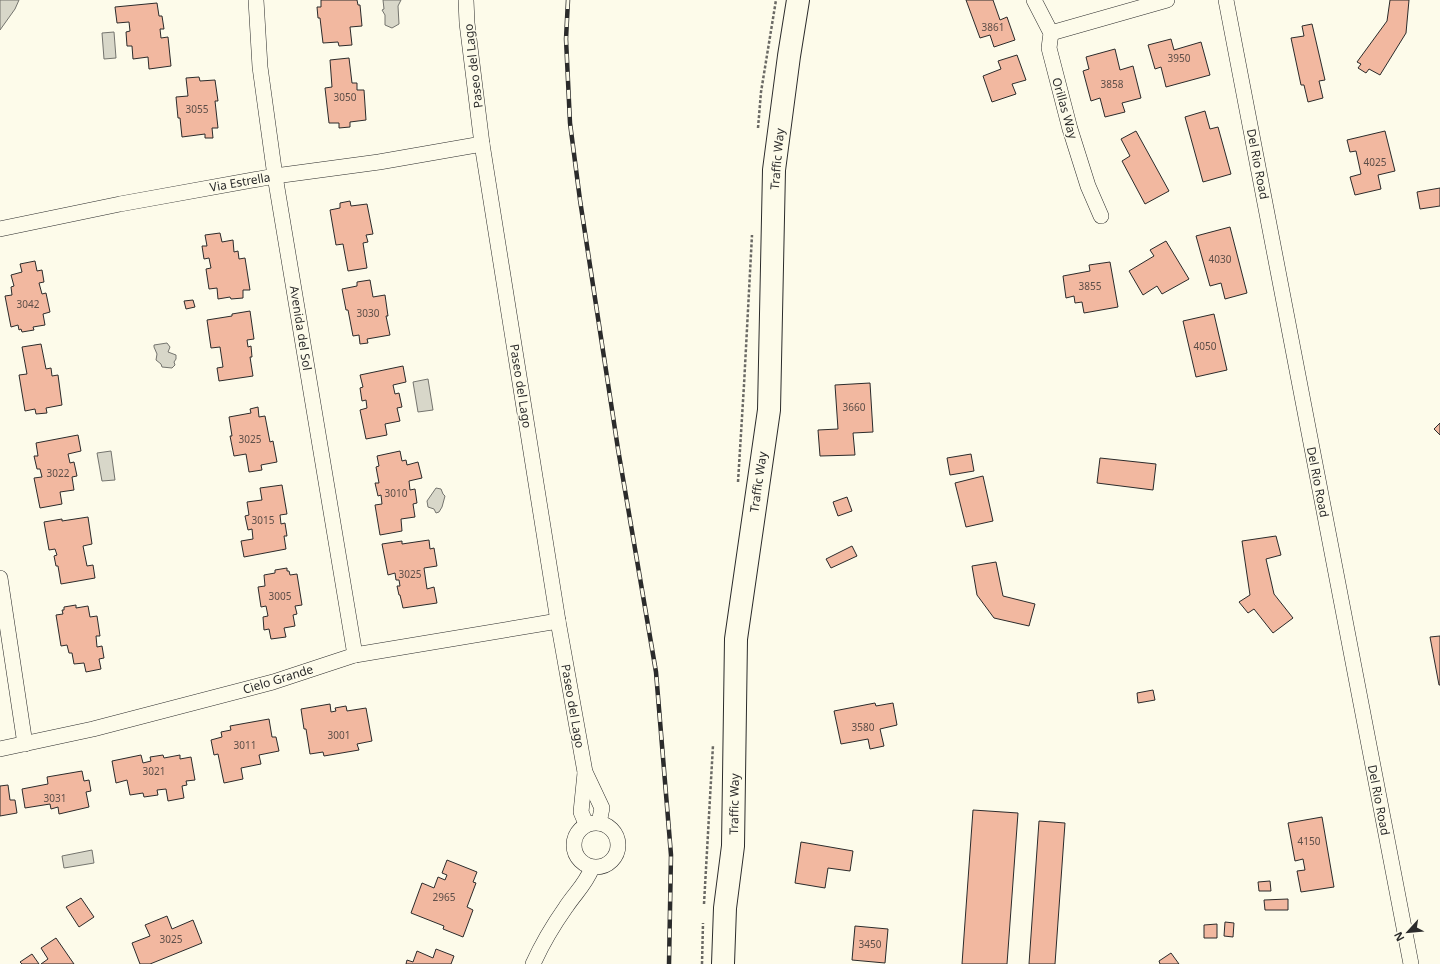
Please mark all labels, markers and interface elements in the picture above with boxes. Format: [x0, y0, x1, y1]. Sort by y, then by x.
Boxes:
house number: 3861 [982, 20, 1004, 34]
street label: Paseo del Lago [459, 23, 487, 109]
house number: 3950 [1168, 51, 1191, 65]
street label: Orillas Way [1048, 75, 1082, 141]
house number: 3858 [1101, 77, 1124, 91]
house number: 3050 [334, 90, 357, 104]
house number: 3055 [186, 102, 209, 116]
street label: Traffic Way [766, 127, 788, 190]
street label: Del Rio Road [1243, 127, 1273, 201]
house number: 4025 [1364, 155, 1387, 169]
street label: Via Estrella [208, 168, 272, 196]
house number: 4030 [1209, 252, 1232, 266]
house number: 3855 [1079, 279, 1102, 293]
street label: Avenida del Sol [286, 284, 316, 372]
house number: 3042 [17, 297, 40, 311]
house number: 3030 [357, 306, 380, 320]
house number: 4050 [1194, 339, 1217, 353]
street label: Paseo del Lago [506, 343, 536, 429]
house number: 3660 [843, 400, 866, 414]
house number: 3025 [239, 432, 262, 446]
street label: Del Rio Road [1303, 445, 1333, 519]
street label: Traffic Way [745, 449, 771, 514]
house number: 3022 [47, 466, 70, 480]
house number: 3010 [385, 486, 408, 500]
house number: 3015 [252, 513, 275, 527]
house number: 3025 [399, 567, 422, 581]
house number: 3005 [269, 589, 292, 603]
street label: Cielo Grande [241, 660, 315, 698]
street label: Paseo del Lago [557, 663, 589, 749]
house number: 3580 [852, 720, 875, 734]
house number: 3001 [328, 728, 350, 742]
house number: 3011 [234, 738, 256, 752]
street label: Del Rio Road [1364, 763, 1394, 837]
house number: 3021 [143, 764, 165, 778]
street label: Traffic Way [725, 772, 743, 835]
house number: 3031 [44, 791, 66, 805]
house number: 4150 [1298, 834, 1321, 848]
house number: 2965 [433, 890, 456, 904]
north arrow [1388, 912, 1428, 952]
text: N [1390, 929, 1407, 944]
house number: 3025 [160, 932, 183, 946]
house number: 3450 [859, 937, 882, 951]

